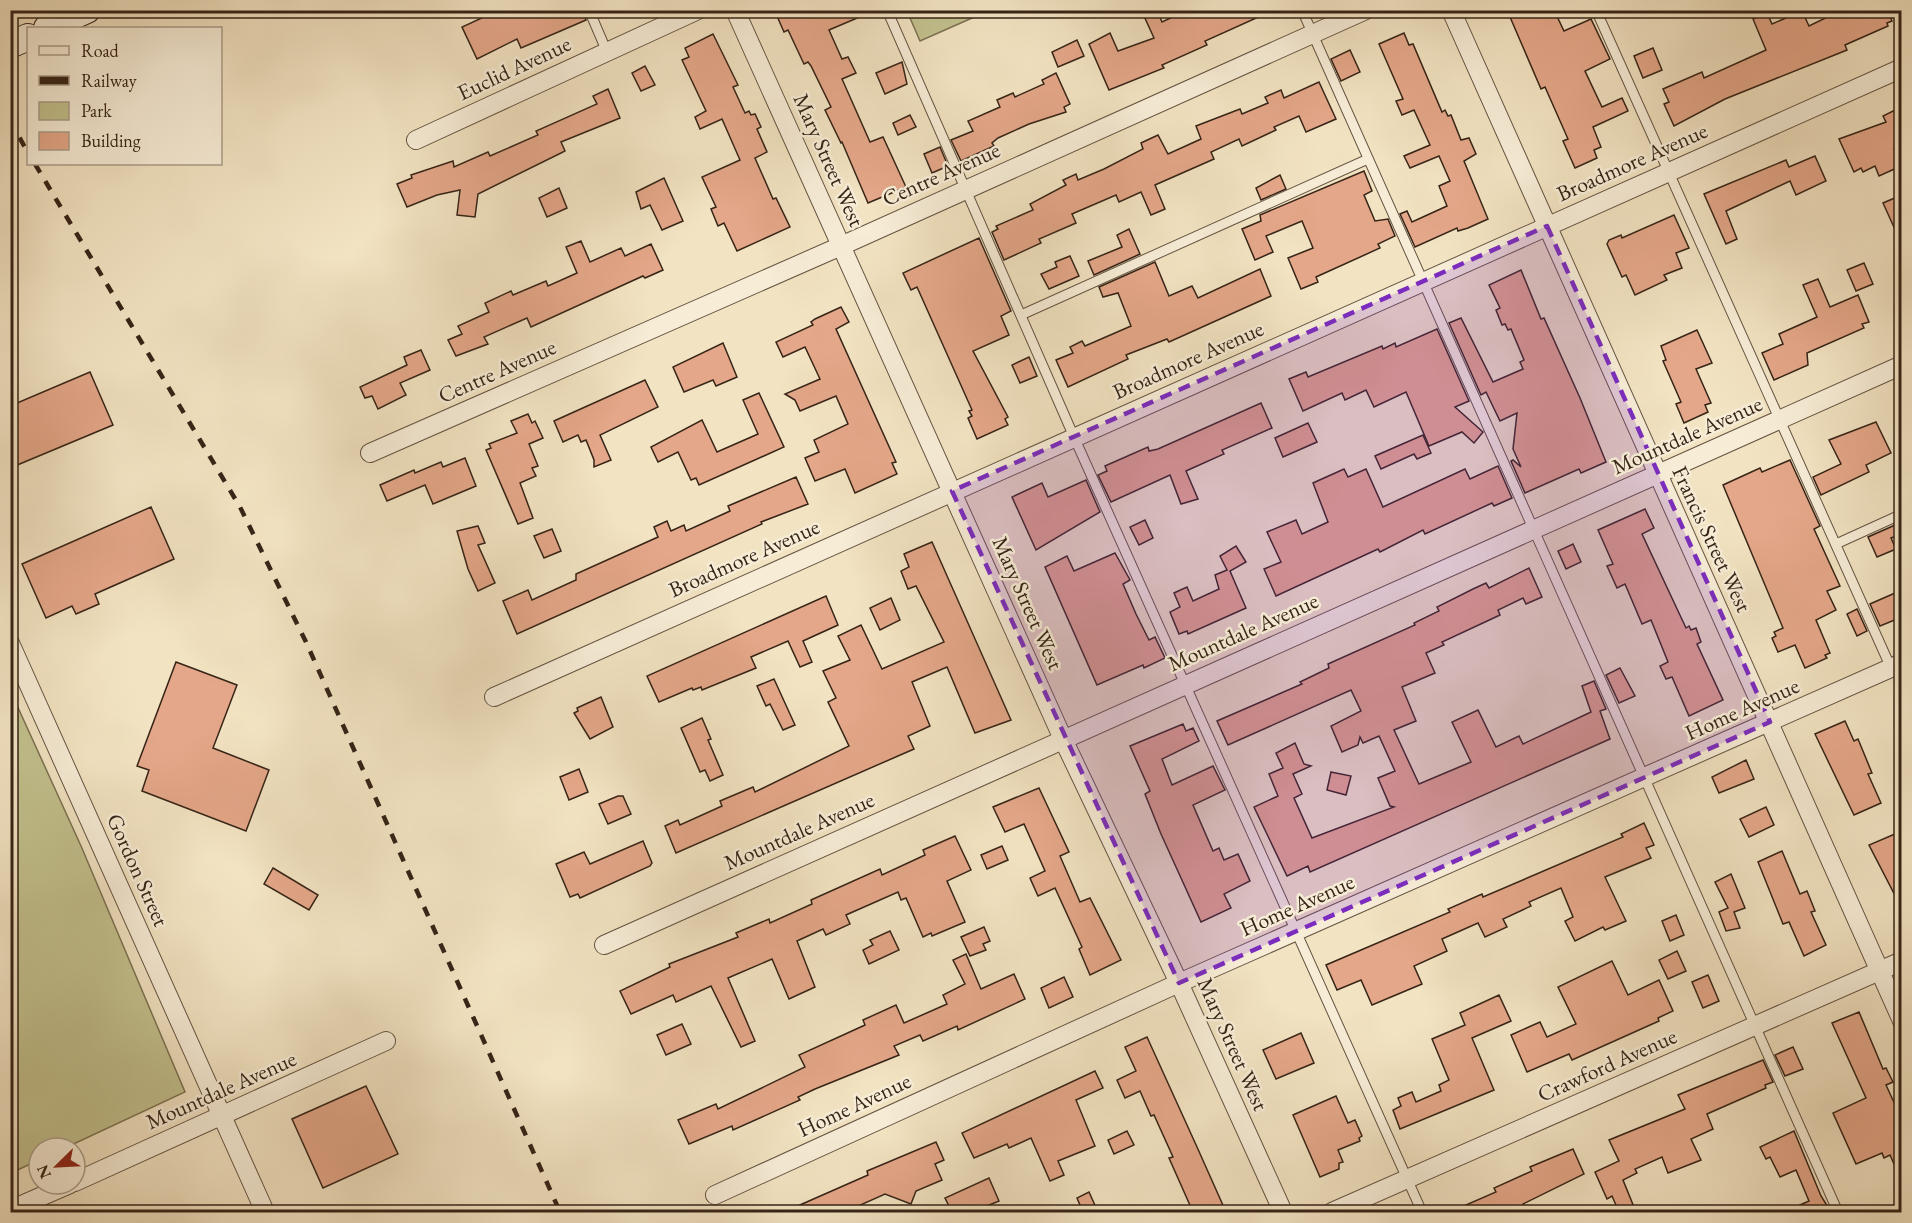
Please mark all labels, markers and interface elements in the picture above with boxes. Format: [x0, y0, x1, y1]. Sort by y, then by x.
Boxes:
legend [27, 27, 222, 165]
street label: Euclid Avenue [452, 29, 576, 107]
text: Road [81, 39, 120, 62]
text: Railway [81, 69, 137, 92]
street label: Mary Street West [787, 89, 871, 231]
text: Park [81, 99, 112, 122]
street label: Broadmore Avenue [1552, 116, 1712, 208]
text: Building [81, 129, 141, 152]
street label: Centre Avenue [877, 135, 1005, 213]
street label: Broadmore Avenue [1108, 314, 1268, 406]
street label: Centre Avenue [433, 332, 561, 410]
street label: Mountdale Avenue [1607, 389, 1767, 481]
street label: Francis Street West [1665, 461, 1759, 617]
street label: Broadmore Avenue [664, 512, 824, 604]
street label: Mary Street West [986, 532, 1070, 674]
street label: Mountdale Avenue [1163, 586, 1323, 678]
street label: Home Avenue [1680, 671, 1804, 747]
street label: Mountdale Avenue [719, 785, 879, 877]
street label: Gordon Street [100, 809, 176, 931]
street label: Home Avenue [1235, 867, 1359, 943]
street label: Mary Street West [1191, 973, 1275, 1115]
street label: Crawford Avenue [1533, 1021, 1682, 1109]
street label: Mountdale Avenue [141, 1044, 301, 1136]
street label: Home Avenue [793, 1066, 916, 1144]
north arrow [27, 1136, 87, 1196]
text: N [32, 1162, 56, 1182]

